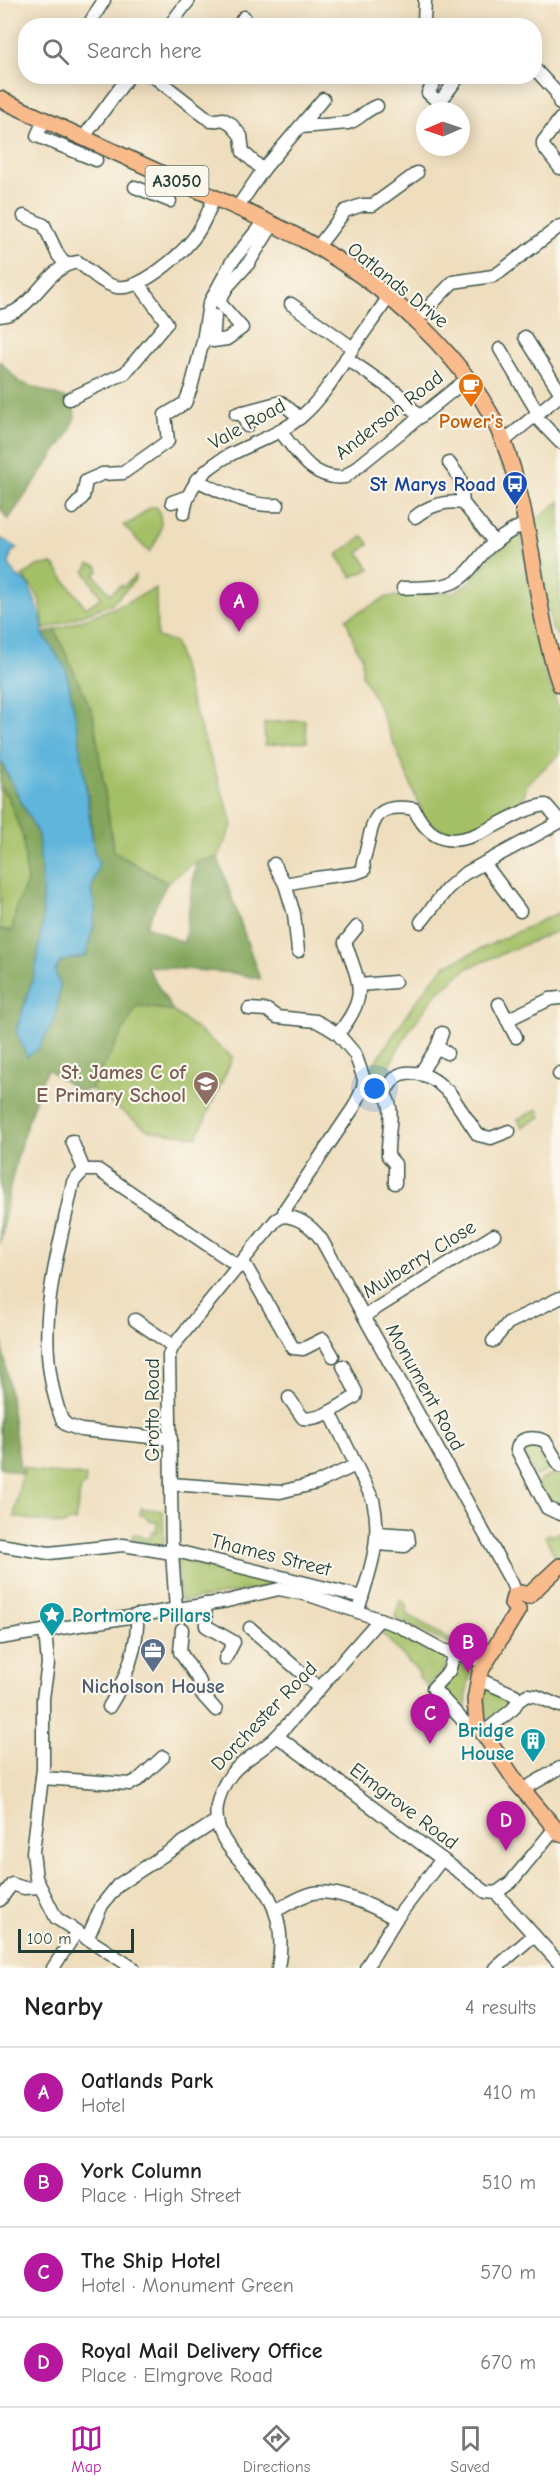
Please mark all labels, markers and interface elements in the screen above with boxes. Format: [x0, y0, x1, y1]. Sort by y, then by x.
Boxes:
search box [18, 18, 542, 84]
icon: search [39, 35, 72, 68]
text: Search here [87, 38, 202, 64]
north arrow [416, 102, 470, 156]
road number: A3050 [146, 166, 208, 196]
street label: Oatlands Drive [343, 237, 453, 333]
street label: Anderson Road [330, 366, 448, 464]
cafe icon: Power's [456, 371, 486, 409]
street label: Vale Road [205, 394, 289, 454]
place label: Power's [439, 410, 503, 433]
bus stop icon: St Marys Road [500, 469, 530, 507]
place label: St Marys Road [370, 473, 496, 496]
pin: A [220, 582, 258, 632]
place label: St. James C of E Primary School [36, 1061, 188, 1107]
school or university icon: St. James C of E Primary School [191, 1069, 221, 1107]
your location [360, 1074, 389, 1103]
street label: Mulberry Close [358, 1215, 480, 1303]
street label: Monument Road [381, 1319, 469, 1455]
street label: Grotto Road [141, 1358, 164, 1462]
street label: Thames Street [208, 1529, 335, 1581]
place icon: Portmore Pillars [37, 1600, 67, 1638]
place label: Portmore Pillars [72, 1604, 211, 1627]
pin: B [448, 1624, 488, 1673]
office icon: Nicholson House [138, 1636, 168, 1674]
street label: Dorchester Road [206, 1657, 322, 1775]
place label: Nicholson House [81, 1675, 225, 1698]
pin: C [410, 1694, 450, 1744]
place label: Bridge House [458, 1719, 514, 1765]
building icon: Bridge House [518, 1726, 548, 1764]
street label: Elmgrove Road [345, 1758, 463, 1854]
pin: D [486, 1802, 526, 1851]
scale bar [18, 1926, 134, 1954]
text: 100 m [27, 1930, 71, 1948]
text: Nearby [24, 1992, 103, 2022]
text: 4 results [465, 1996, 536, 2019]
text: Oatlands Park [81, 2068, 213, 2094]
text: A [38, 2081, 49, 2104]
text: 410 m [483, 2081, 536, 2104]
text: Hotel [81, 2094, 125, 2117]
text: York Column [81, 2158, 202, 2184]
text: B [37, 2171, 50, 2194]
text: 510 m [482, 2171, 536, 2194]
text: Place · High Street [81, 2184, 241, 2207]
text: The Ship Hotel [81, 2248, 221, 2274]
text: C [37, 2261, 50, 2284]
text: 570 m [480, 2261, 536, 2284]
text: Hotel · Monument Green [81, 2274, 294, 2297]
text: Royal Mail Delivery Office [81, 2338, 322, 2364]
text: D [37, 2351, 50, 2374]
text: 670 m [480, 2351, 536, 2374]
text: Place · Elmgrove Road [81, 2364, 273, 2387]
tab: Map [70, 2422, 103, 2476]
tab: Directions [243, 2422, 310, 2476]
tab: Saved [450, 2422, 490, 2476]

